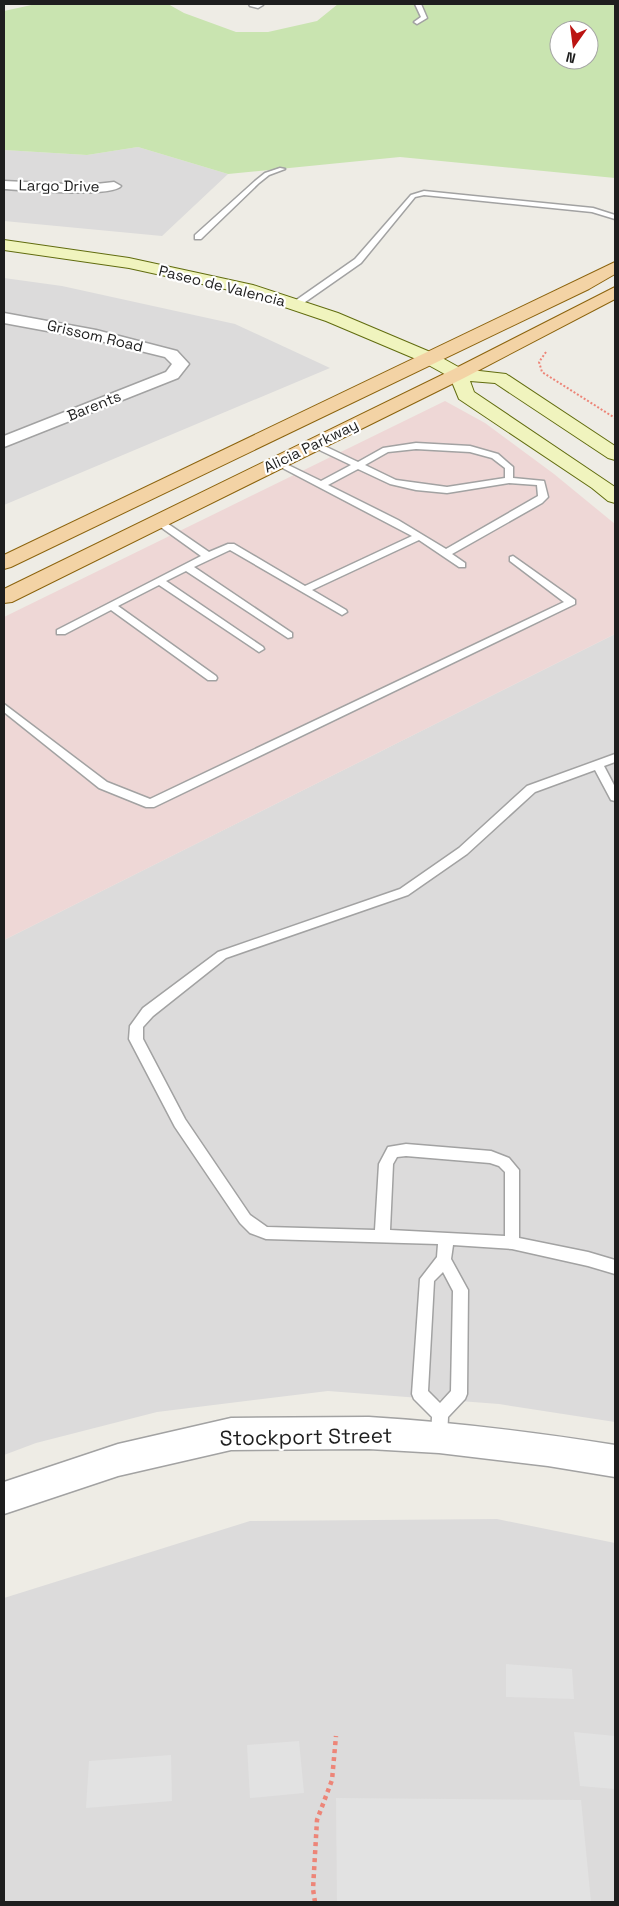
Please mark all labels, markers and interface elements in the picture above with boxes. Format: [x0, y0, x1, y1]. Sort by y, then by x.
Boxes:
north arrow [549, 20, 599, 70]
text: N [564, 48, 578, 67]
street label: Largo Drive [18, 175, 100, 196]
street label: Paseo de Valencia [157, 261, 288, 311]
street label: Grissom Road [45, 315, 145, 356]
street label: Barents [64, 386, 124, 425]
street label: Alicia Parkway [260, 415, 361, 477]
street label: Stockport Street [219, 1421, 393, 1452]

